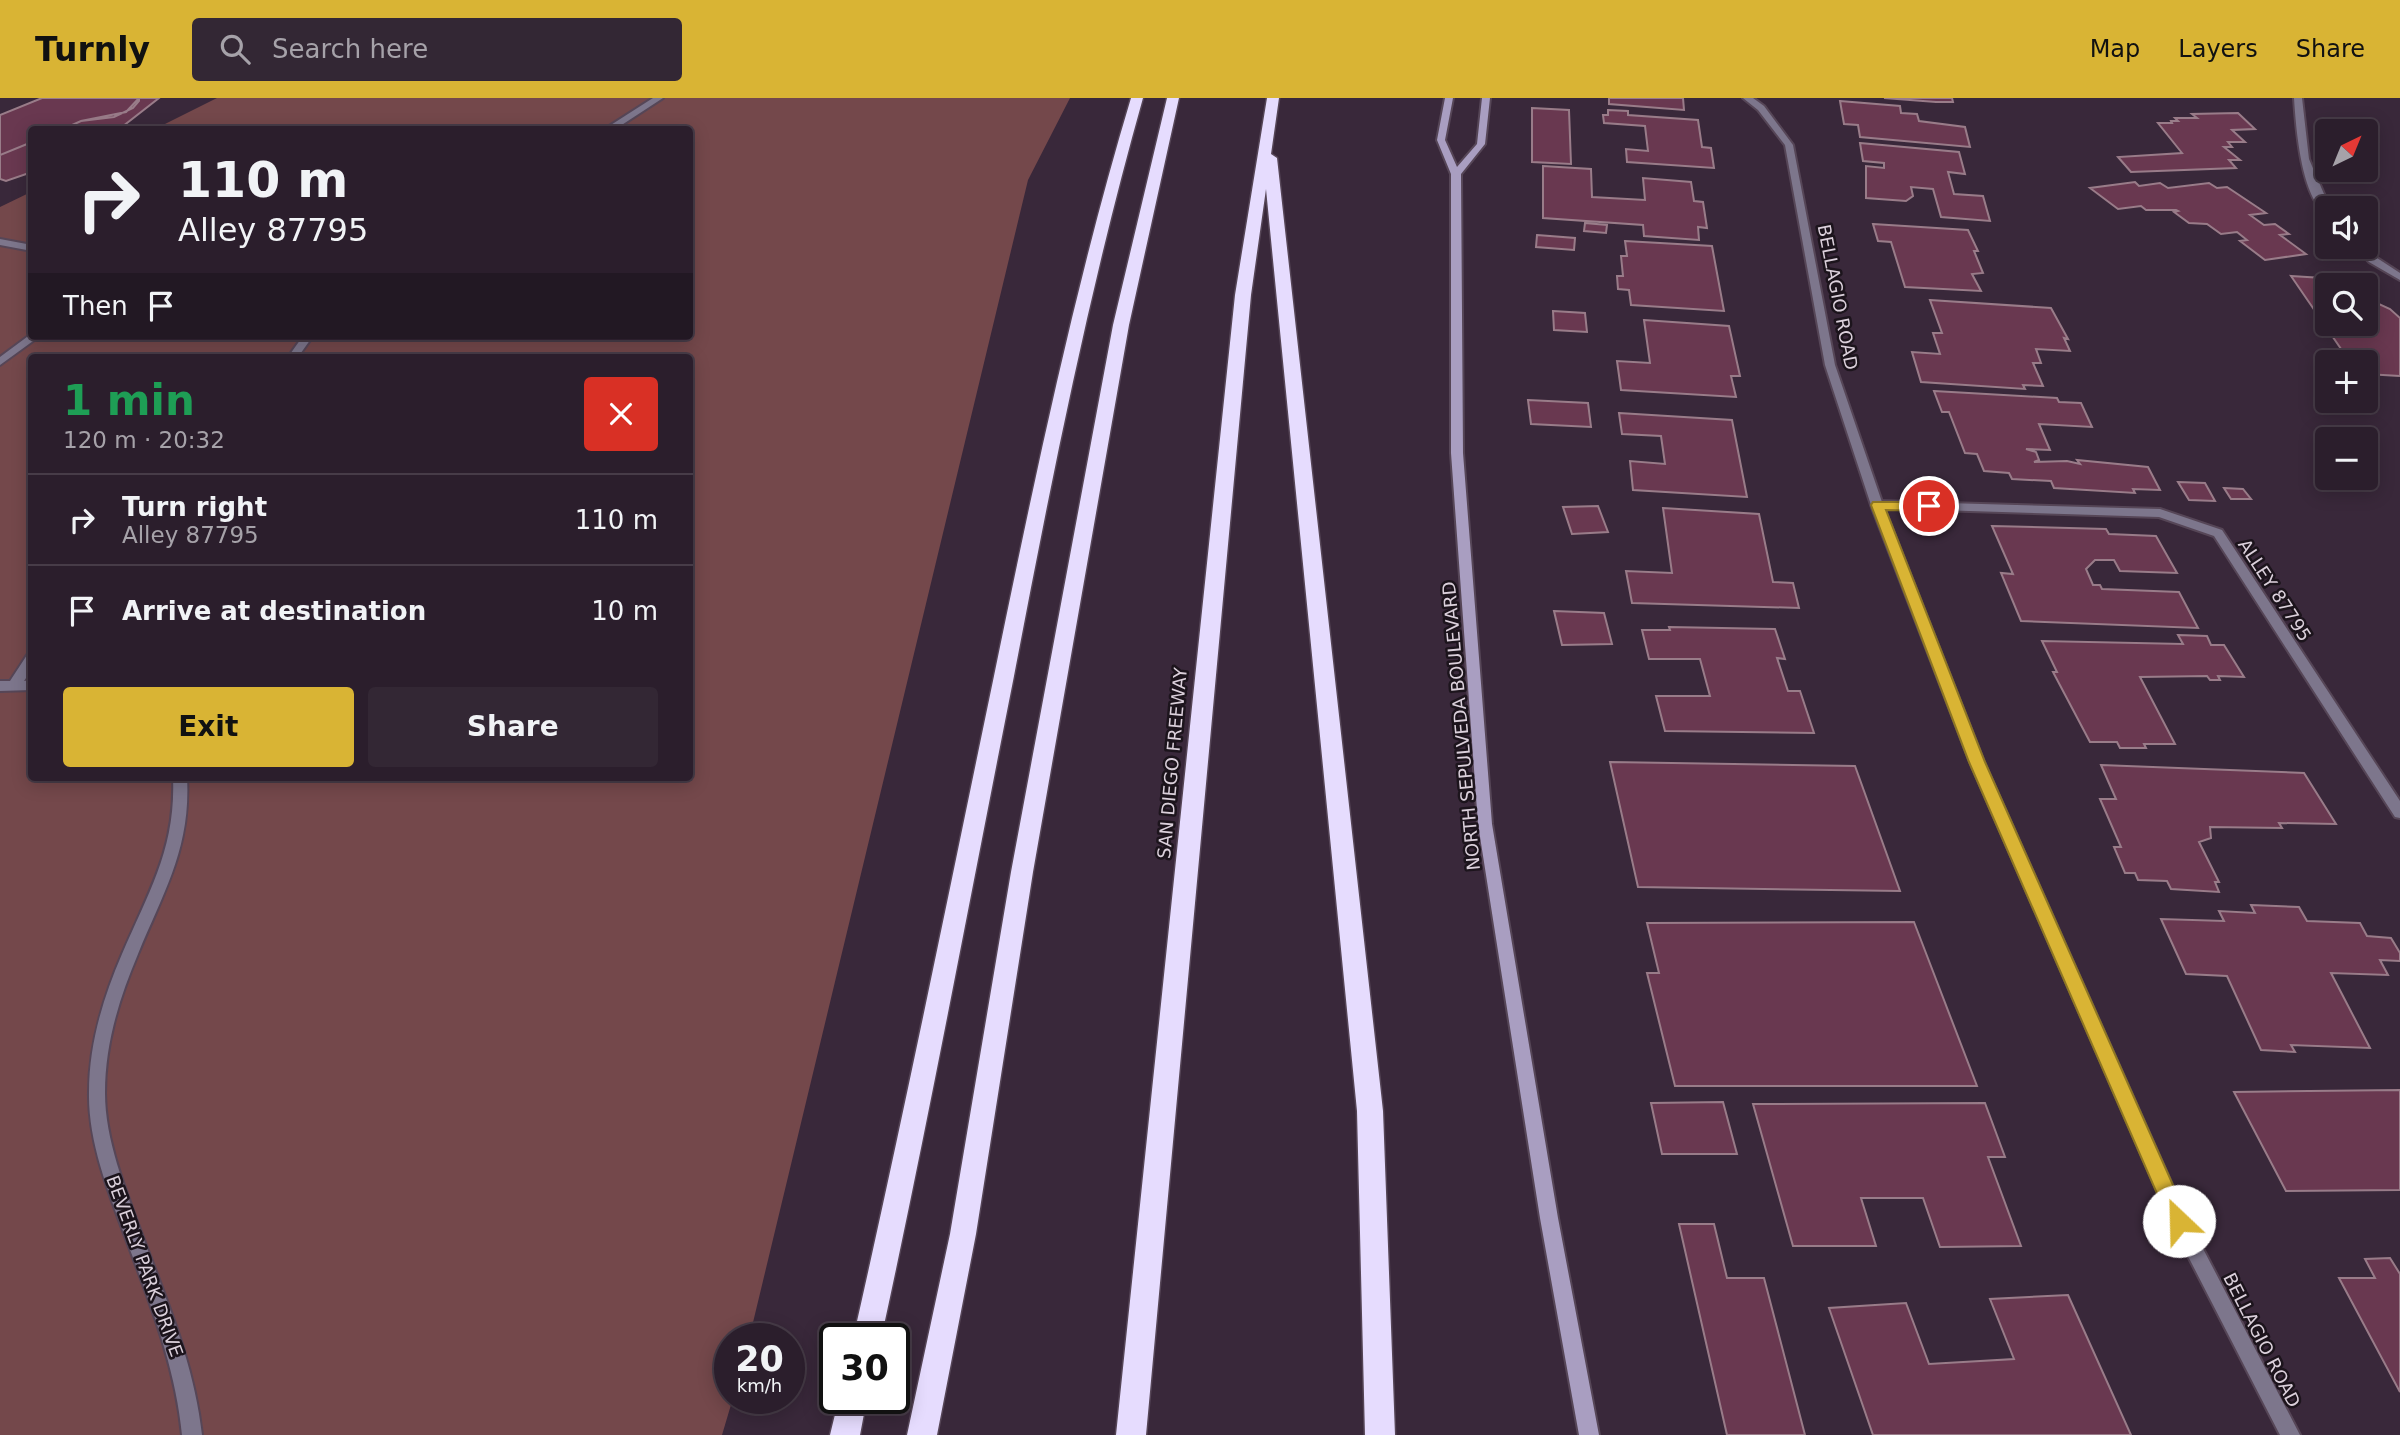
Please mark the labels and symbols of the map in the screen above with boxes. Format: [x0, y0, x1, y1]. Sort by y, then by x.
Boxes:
north arrow [2315, 119, 2378, 182]
street label: BELLAGIO ROAD [1814, 222, 1862, 372]
pin [1899, 476, 1959, 536]
street label: ALLEY 87795 [2234, 535, 2316, 645]
street label: NORTH SEPULVEDA BOULEVARD [1438, 581, 1484, 871]
street label: SAN DIEGO FREEWAY [1153, 665, 1191, 860]
street label: BEVERLY PARK DRIVE [102, 1172, 188, 1360]
position arrow [2142, 1184, 2216, 1258]
street label: BELLAGIO ROAD [2219, 1269, 2305, 1411]
speed limit sign: 30 [819, 1323, 910, 1414]

